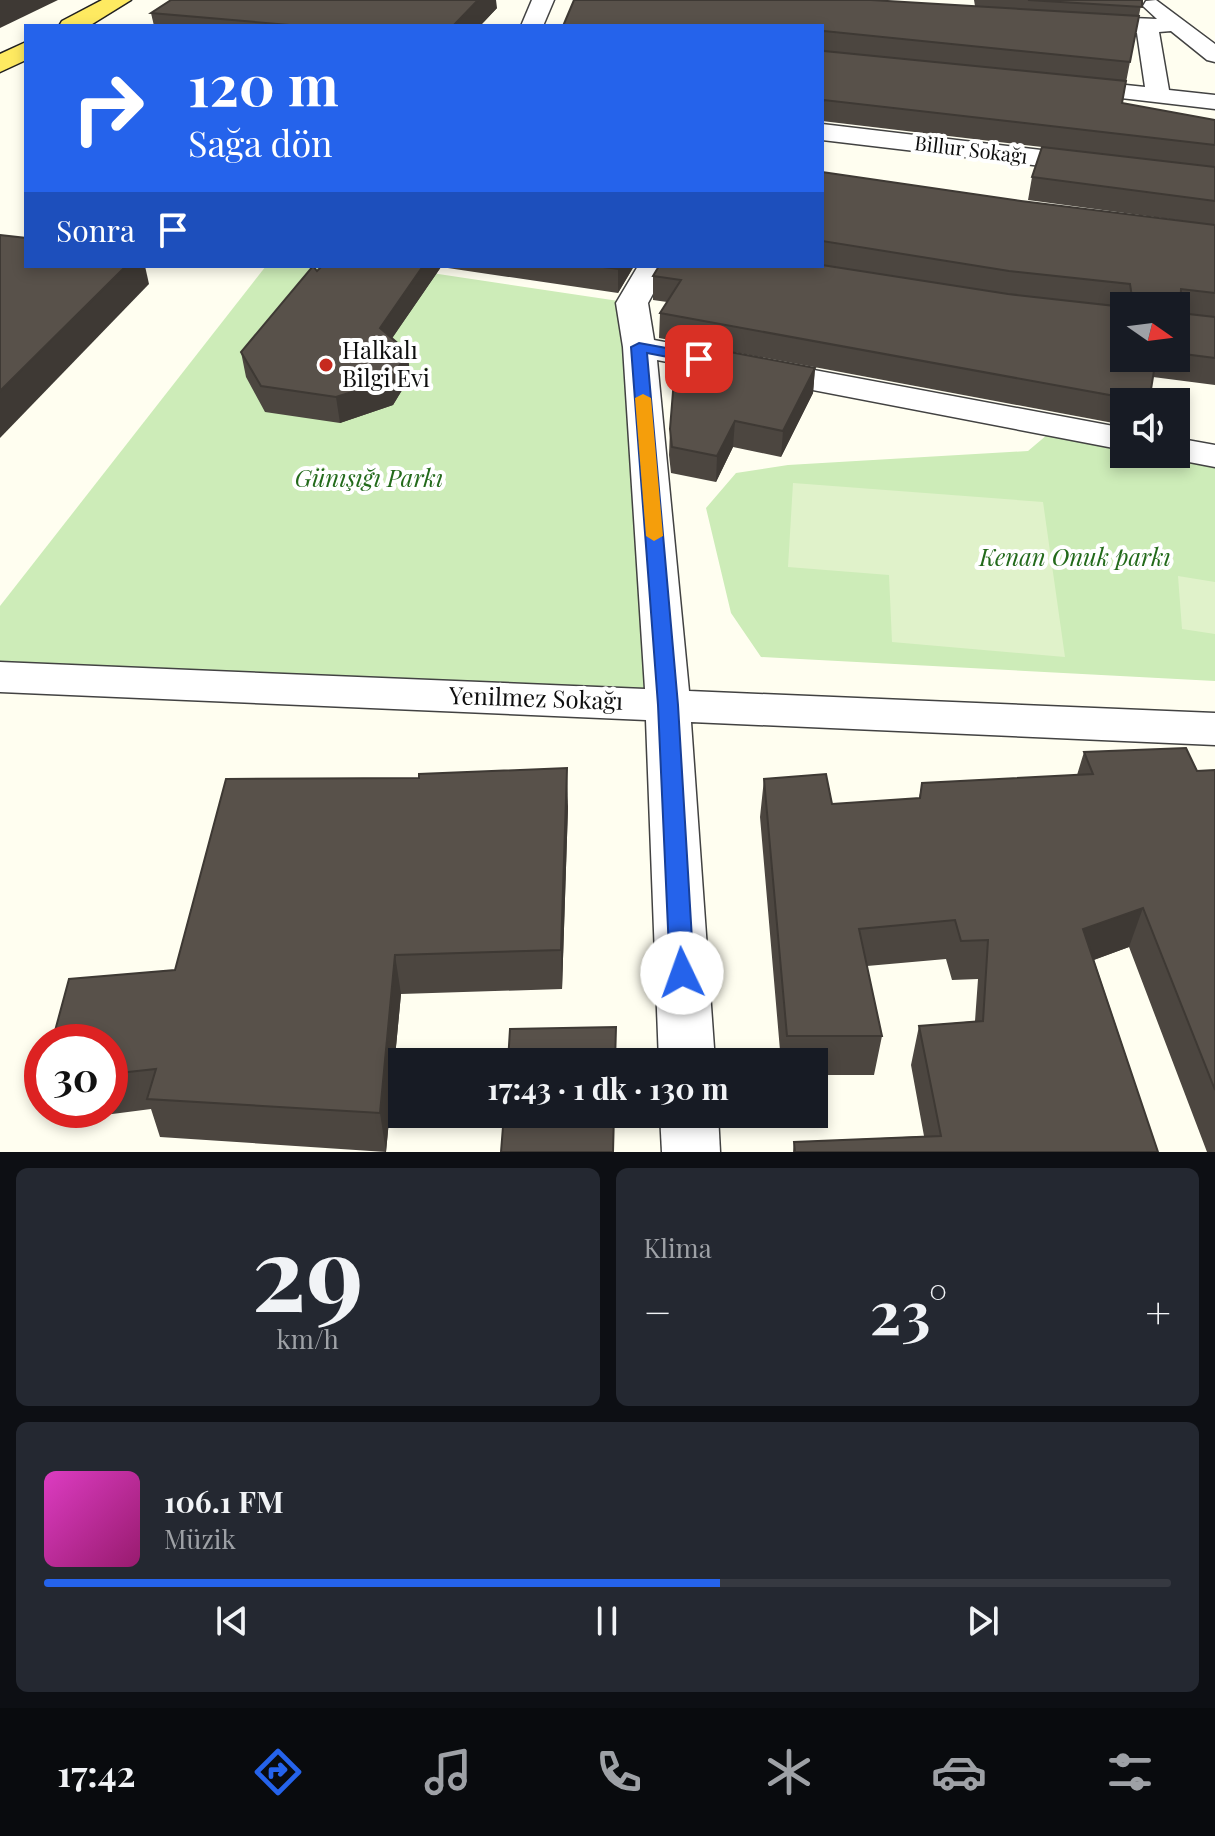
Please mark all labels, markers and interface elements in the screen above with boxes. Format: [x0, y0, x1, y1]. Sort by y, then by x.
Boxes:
text: 120 m [188, 46, 339, 121]
icon: right [56, 56, 160, 160]
text: Sağa dön [188, 118, 333, 166]
street label: Billur Sokağı [913, 128, 1029, 169]
icon: arrive [151, 208, 195, 252]
text: Sonra [56, 210, 135, 250]
north arrow [1110, 292, 1190, 372]
map controls [1110, 292, 1190, 468]
pin [665, 325, 733, 393]
place label: Halkalı Bilgi Evi [342, 333, 430, 393]
icon: arrive [677, 337, 721, 381]
marker: Halkalı Bilgi Evi [317, 356, 335, 374]
button: sound [1110, 388, 1190, 468]
park label: Günışığı Parkı [295, 461, 443, 493]
park label: Kenan Onuk parkı [978, 540, 1171, 572]
street label: Yenilmez Sokağı [447, 678, 624, 716]
position arrow [640, 931, 724, 1015]
speed limit sign: 30 [24, 1024, 128, 1128]
text: 17:43 · 1 dk · 130 m [487, 1068, 729, 1108]
text: 29 [252, 1199, 364, 1338]
text: Klima [644, 1230, 712, 1265]
text: 23° [870, 1270, 947, 1350]
text: − [644, 1281, 672, 1340]
text: + [1145, 1281, 1171, 1340]
text: km/h [277, 1321, 339, 1356]
text: 106.1 FM [164, 1481, 284, 1521]
text: Müzik [164, 1521, 236, 1556]
icon: previous [210, 1599, 254, 1643]
icon: pause [585, 1599, 629, 1643]
icon: next [961, 1599, 1005, 1643]
icon: directions [250, 1744, 306, 1800]
icon: music [420, 1744, 476, 1800]
icon: phone [591, 1744, 647, 1800]
icon: climate [761, 1744, 817, 1800]
icon: car [931, 1744, 987, 1800]
icon: filters [1102, 1744, 1158, 1800]
text: 17:42 [57, 1748, 136, 1796]

